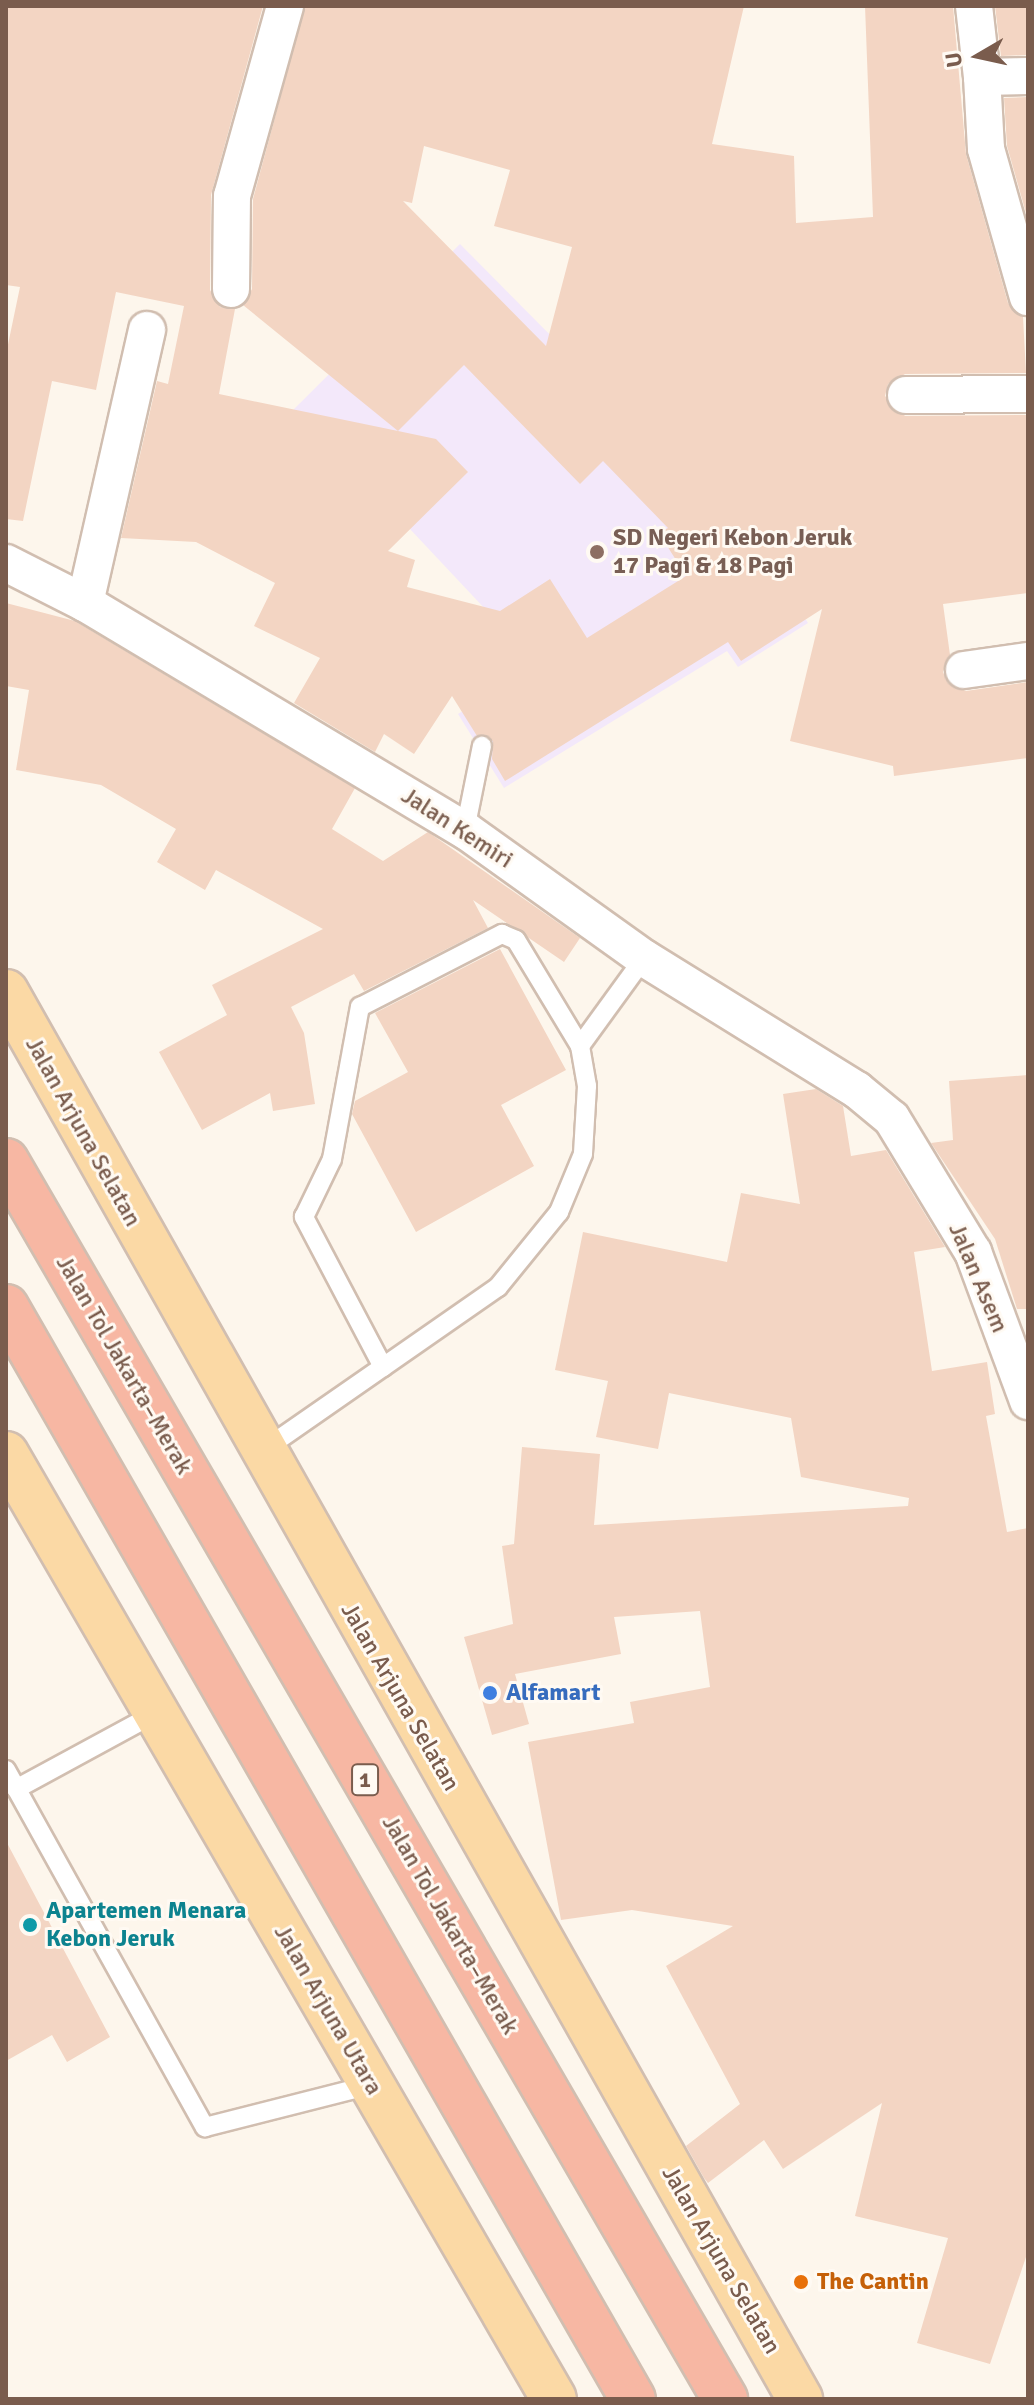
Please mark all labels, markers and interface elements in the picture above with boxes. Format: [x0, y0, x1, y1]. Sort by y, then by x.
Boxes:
north arrow [938, 16, 1018, 96]
text: U [939, 50, 968, 69]
place label: SD Negeri Kebon Jeruk 17 Pagi & 18 Pagi [613, 524, 852, 580]
marker: SD Negeri Kebon Jeruk 17 Pagi & 18 Pagi [588, 543, 606, 561]
street label: Jalan Kemiri [396, 781, 518, 875]
street label: Jalan Arjuna Selatan [19, 1032, 147, 1232]
street label: Jalan Asem [942, 1219, 1014, 1337]
street label: Jalan Tol Jakarta–Merak [50, 1250, 198, 1480]
street label: Jalan Arjuna Selatan [334, 1598, 466, 1796]
place label: Alfamart [506, 1679, 600, 1707]
marker: Alfamart [481, 1684, 499, 1702]
road number: 1 [351, 1762, 379, 1798]
street label: Jalan Tol Jakarta–Merak [376, 1810, 524, 2040]
place label: Apartemen Menara Kebon Jeruk [46, 1897, 246, 1953]
marker: Apartemen Menara Kebon Jeruk [21, 1916, 39, 1934]
street label: Jalan Arjuna Utara [268, 1920, 388, 2100]
street label: Jalan Arjuna Selatan [655, 2161, 787, 2359]
place label: The Cantin [817, 2268, 929, 2296]
marker: The Cantin [792, 2273, 810, 2291]

